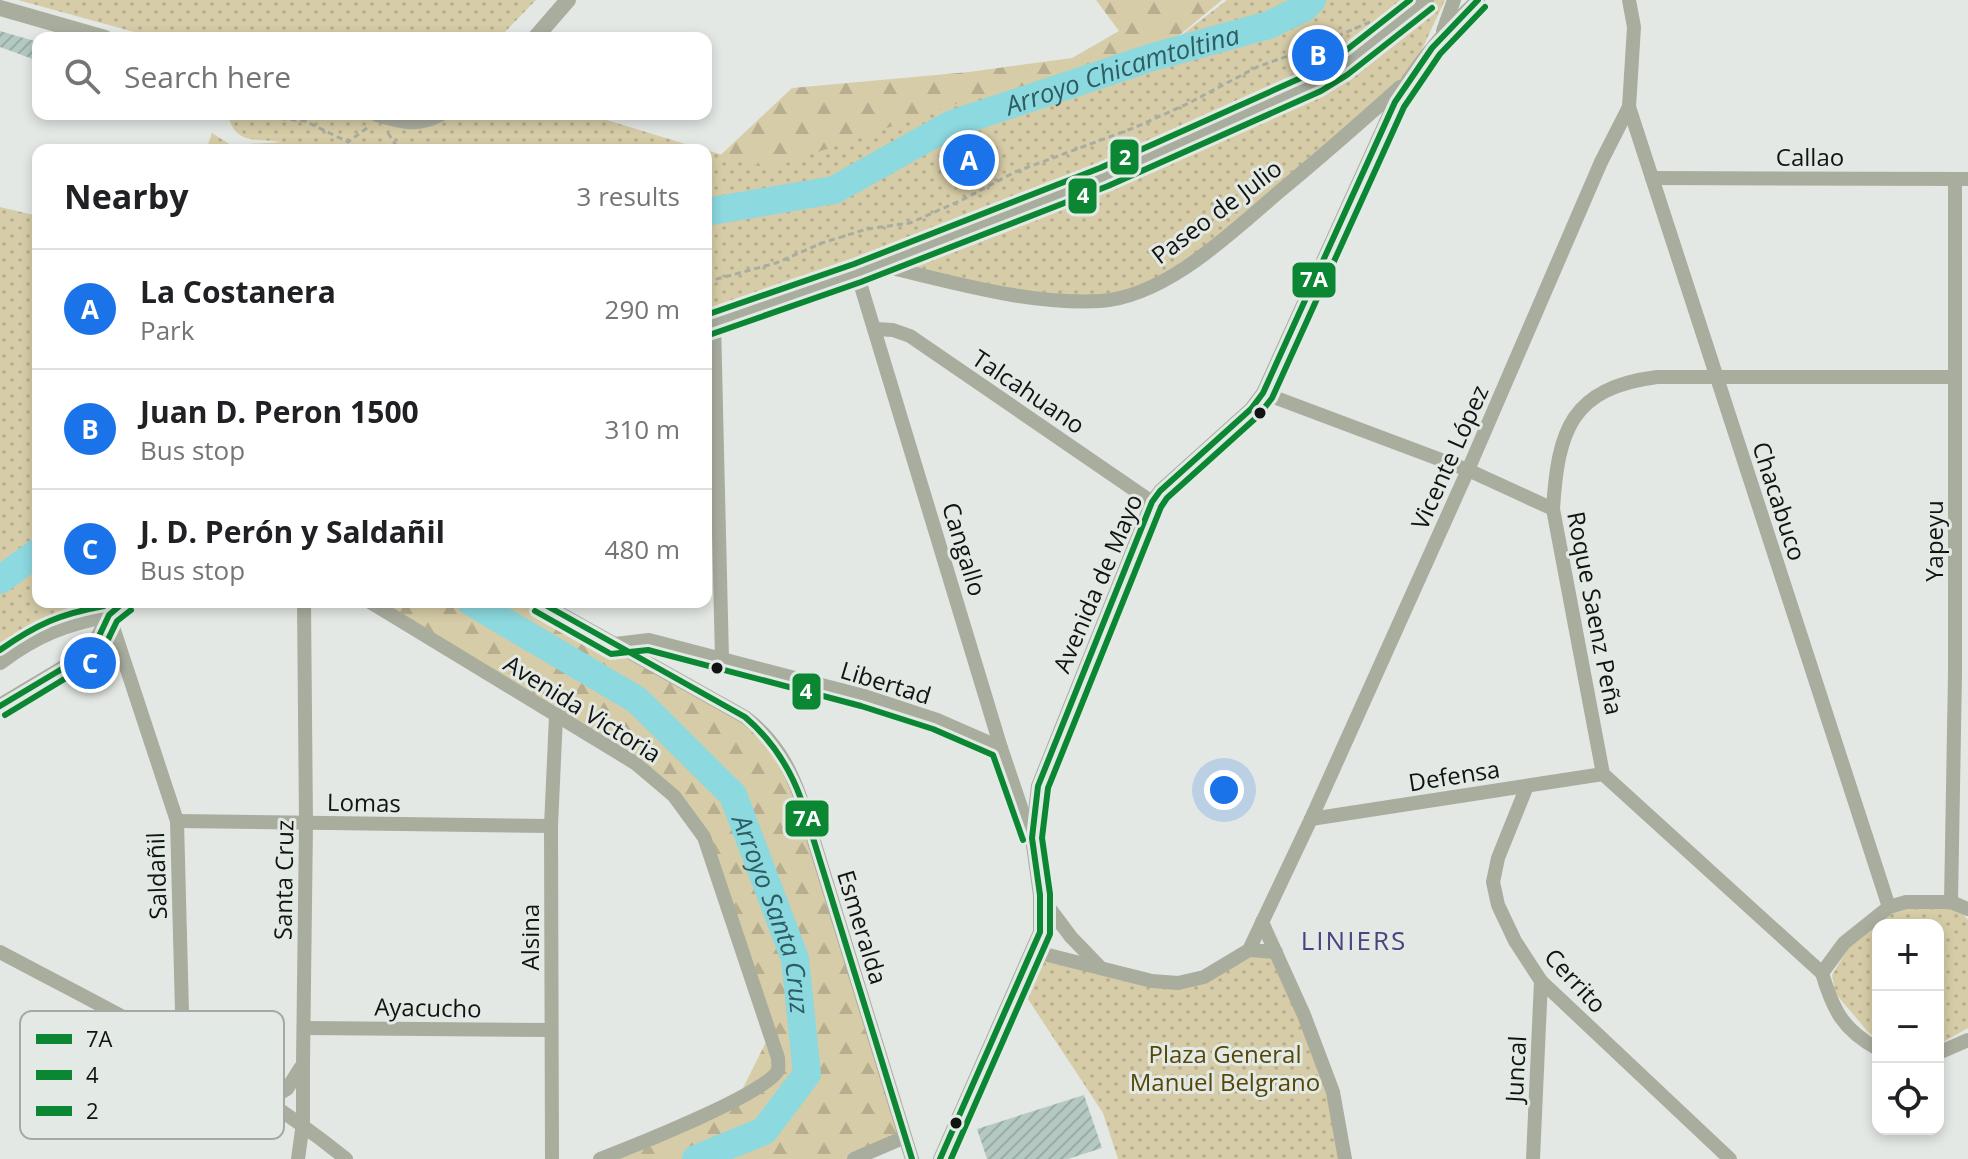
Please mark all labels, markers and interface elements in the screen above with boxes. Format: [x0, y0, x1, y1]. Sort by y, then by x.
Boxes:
water label: Arroyo Chicamtoltina [998, 16, 1244, 124]
pin: B [1292, 25, 1344, 85]
search box [32, 32, 712, 120]
icon: search [60, 54, 104, 98]
text: Search here [124, 56, 291, 97]
pin: A [943, 130, 995, 190]
line badge: 2 [1109, 138, 1140, 176]
street label: Callao [1776, 140, 1844, 173]
text: 2 [1119, 141, 1131, 171]
street label: Paseo de Julio [1144, 151, 1288, 271]
text: Nearby [64, 173, 189, 219]
line badge: 4 [1067, 177, 1098, 215]
text: 3 results [577, 178, 680, 214]
text: 4 [1077, 179, 1090, 209]
line badge: 7A [1291, 261, 1337, 299]
text: 7A [1300, 263, 1329, 293]
text: La Costanera [140, 271, 336, 312]
text: A [81, 291, 99, 327]
text: 290 m [605, 291, 680, 327]
text: Park [140, 312, 194, 348]
street label: Talcahuano [966, 341, 1092, 441]
street label: Vicente López [1402, 380, 1496, 534]
text: Juan D. Peron 1500 [140, 391, 419, 432]
unlabelled marker [1252, 405, 1268, 421]
text: B [81, 411, 99, 447]
text: 310 m [605, 411, 680, 447]
text: Bus stop [140, 432, 245, 468]
street label: Chacabuco [1745, 437, 1815, 565]
street label: Avenida de Mayo [1044, 488, 1150, 678]
street label: Cangallo [935, 498, 995, 600]
street label: Yapeyu [1917, 500, 1950, 582]
street label: Roque Saenz Peña [1560, 508, 1632, 718]
text: J. D. Perón y Saldañil [140, 511, 445, 552]
text: C [82, 531, 98, 567]
text: 480 m [605, 531, 680, 567]
text: Bus stop [140, 552, 245, 588]
pin: C [64, 633, 116, 693]
street label: Avenida Victoria [498, 646, 668, 770]
street label: Libertad [837, 653, 935, 711]
unlabelled marker [709, 660, 725, 676]
line badge: 4 [791, 672, 822, 711]
text: 4 [800, 675, 813, 705]
street label: Defensa [1406, 752, 1502, 798]
your location [1204, 770, 1244, 810]
street label: Lomas [327, 785, 401, 819]
line badge: 7A [784, 799, 830, 838]
text: 7A [793, 802, 822, 832]
water label: Arroyo Santa Cruz [723, 807, 819, 1016]
street label: Santa Cruz [265, 820, 301, 940]
street label: Saldañil [138, 832, 174, 920]
street label: Esmeralda [830, 866, 896, 988]
street label: Alsina [513, 904, 546, 970]
map controls [1872, 919, 1944, 1135]
button: + [1872, 919, 1944, 991]
district label: LINIERS [1301, 922, 1407, 958]
street label: Cerrito [1538, 940, 1614, 1020]
street label: Ayacucho [374, 990, 482, 1024]
button: − [1872, 991, 1944, 1063]
legend [20, 1011, 284, 1139]
text: 7A [86, 1023, 113, 1053]
street label: Juncal [1497, 1035, 1533, 1105]
park label: Plaza General Manuel Belgrano [1130, 1037, 1320, 1098]
text: 4 [86, 1059, 99, 1089]
button: locate [1872, 1063, 1944, 1135]
text: 2 [86, 1095, 99, 1125]
unlabelled marker [948, 1115, 964, 1131]

